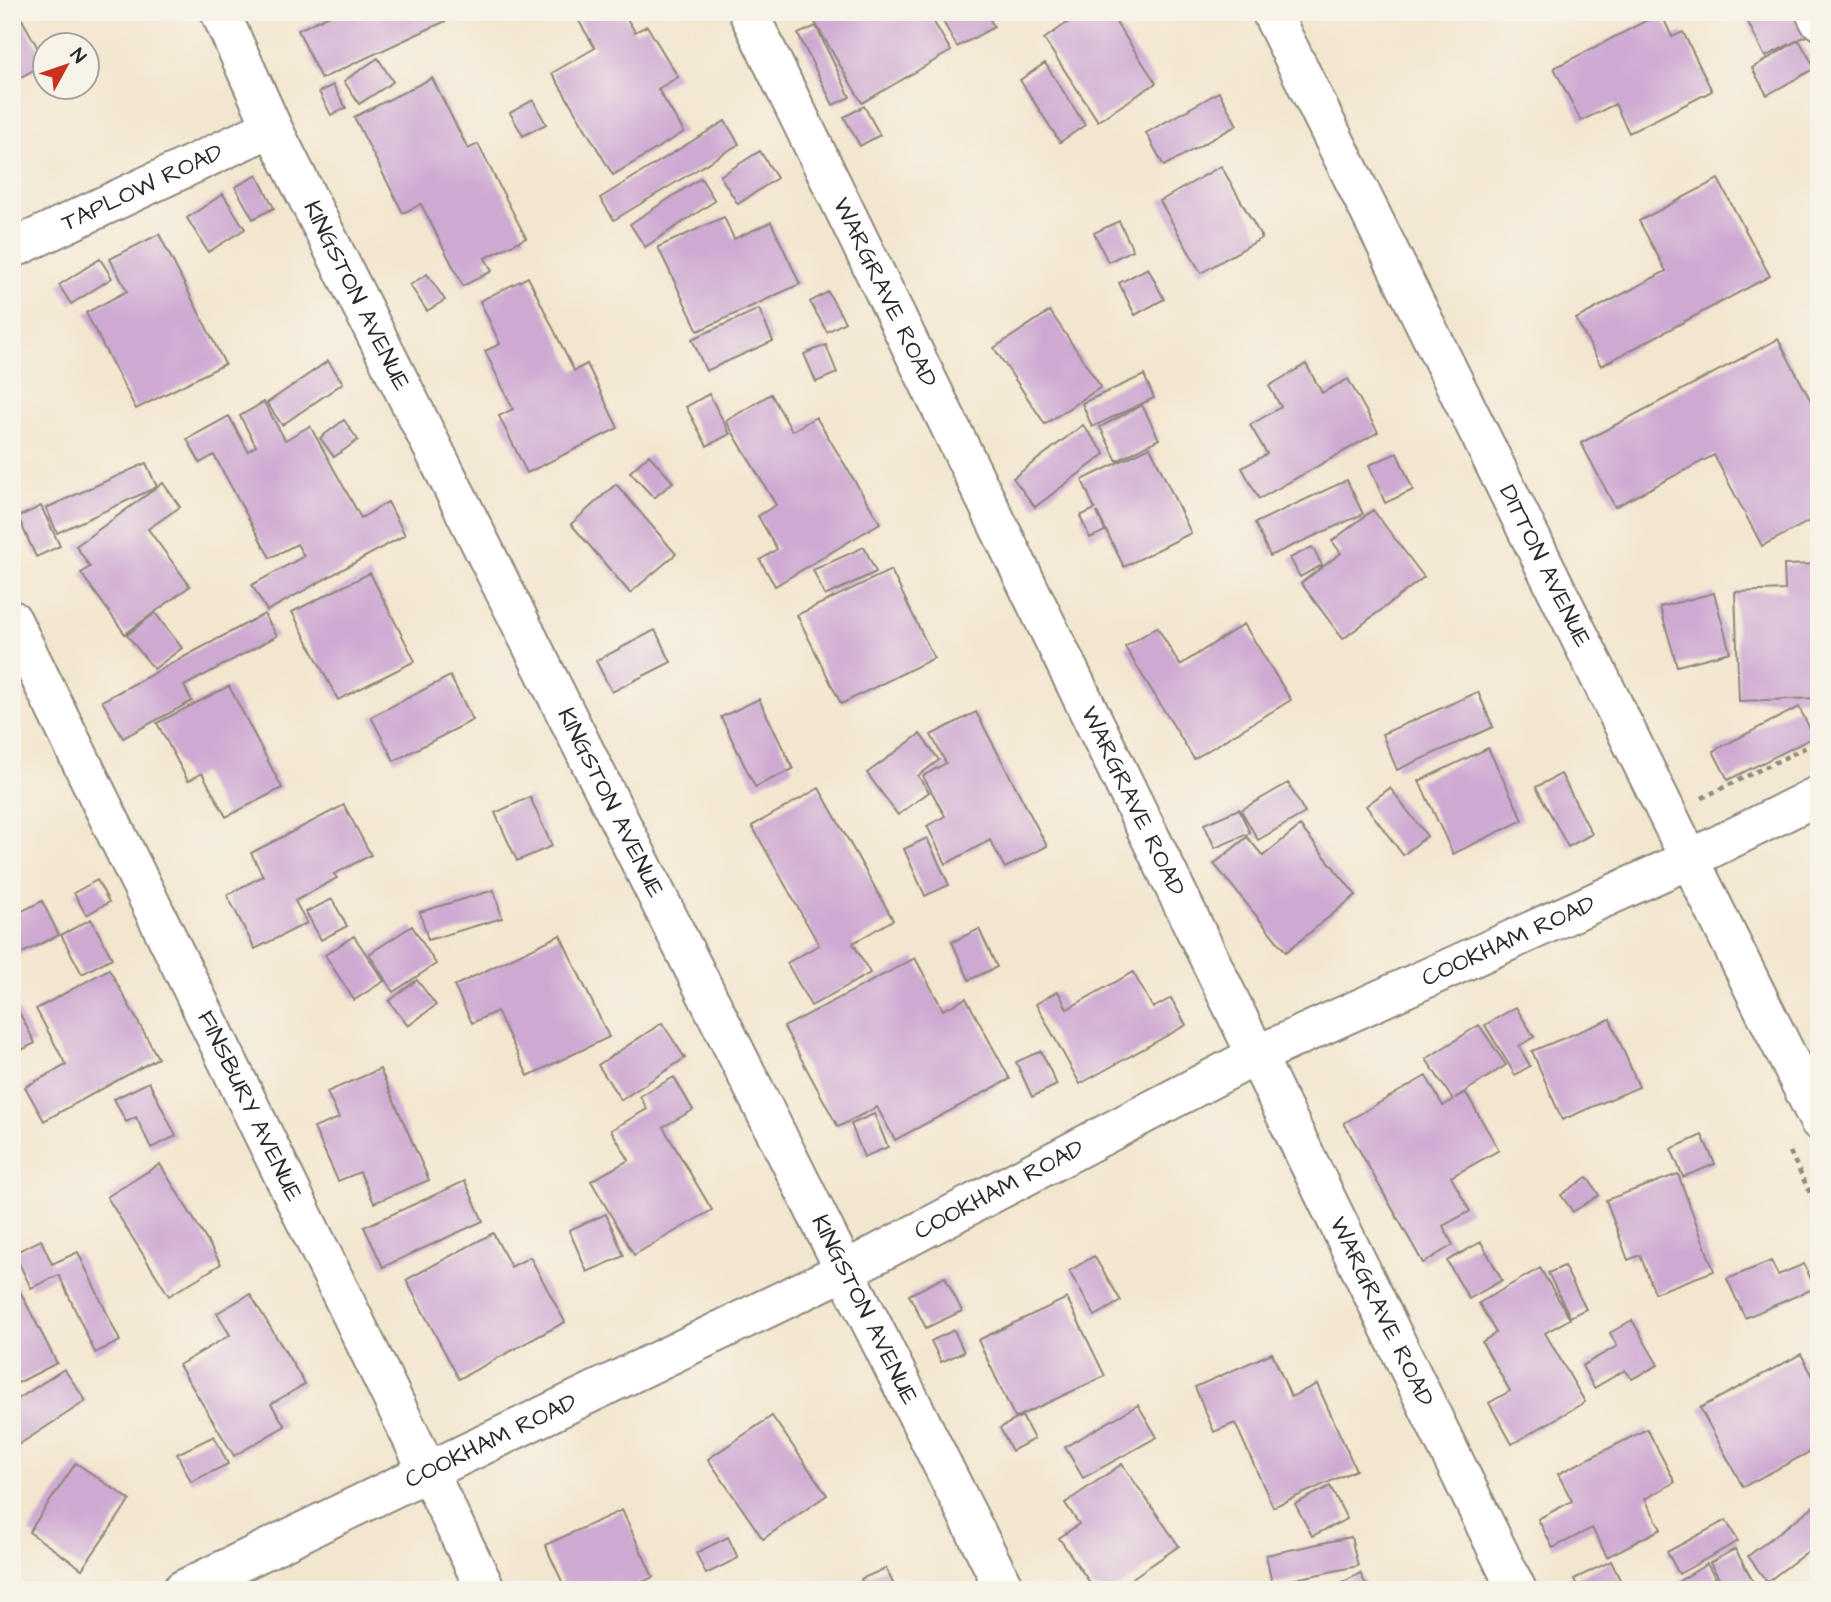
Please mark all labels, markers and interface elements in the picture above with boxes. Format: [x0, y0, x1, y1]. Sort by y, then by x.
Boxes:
north arrow [32, 32, 102, 102]
text: N [64, 43, 92, 69]
street label: TAPLOW ROAD [56, 135, 229, 240]
street label: WARGRAVE ROAD [824, 192, 945, 393]
street label: KINGSTON AVENUE [295, 195, 418, 397]
street label: DITTON AVENUE [1490, 479, 1599, 653]
street label: WARGRAVE ROAD [1072, 701, 1193, 902]
street label: KINGSTON AVENUE [549, 702, 672, 903]
street label: COOKHAM ROAD [1416, 887, 1601, 995]
street label: FINSBURY AVENUE [189, 1005, 310, 1207]
street label: COOKHAM ROAD [908, 1131, 1090, 1248]
street label: KINGSTON AVENUE [803, 1209, 926, 1410]
street label: WARGRAVE ROAD [1321, 1211, 1442, 1412]
street label: COOKHAM ROAD [399, 1385, 583, 1497]

